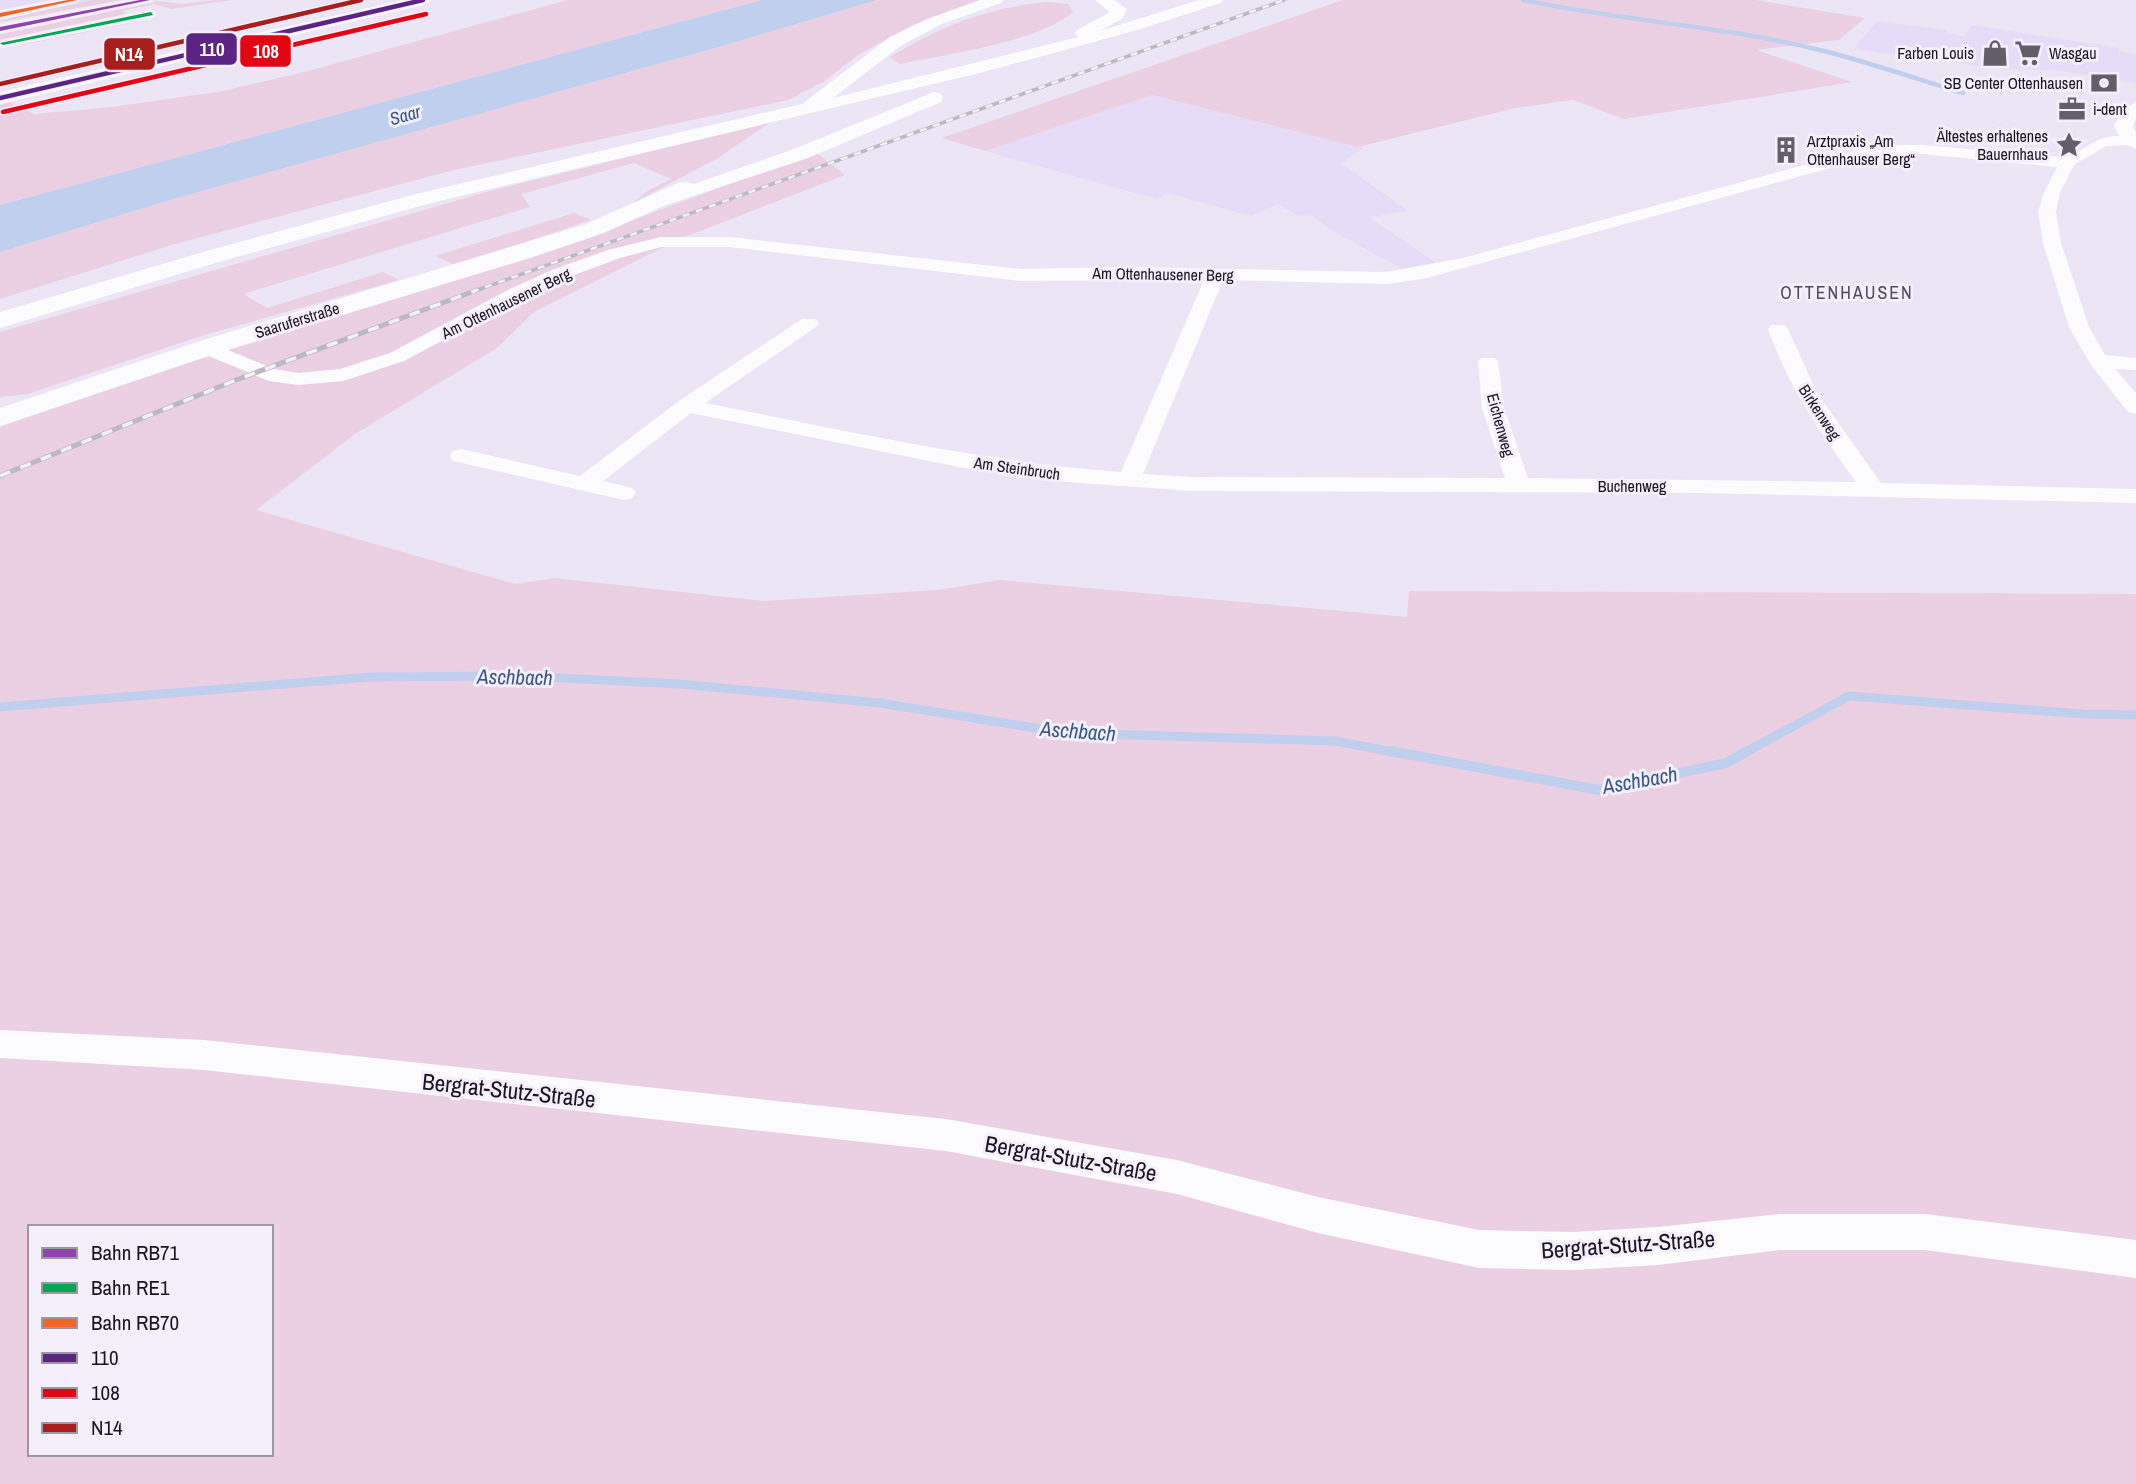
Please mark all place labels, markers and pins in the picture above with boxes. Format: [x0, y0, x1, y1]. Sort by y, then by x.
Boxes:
shop icon: Farben Louis [1980, 38, 2010, 68]
supermarket icon: Wasgau [2013, 38, 2043, 68]
place label: Farben Louis [1897, 42, 1974, 64]
place label: Wasgau [2049, 42, 2097, 64]
bank icon: SB Center Ottenhausen [2089, 68, 2119, 98]
place label: SB Center Ottenhausen [1944, 72, 2083, 94]
office icon: i-dent [2057, 94, 2087, 124]
place label: i-dent [2093, 98, 2127, 120]
place label: Ältestes erhaltenes Bauernhaus [1935, 125, 2048, 165]
place label: Arztpraxis „Am Ottenhauser Berg“ [1806, 130, 1915, 170]
place icon: Ältestes erhaltenes Bauernhaus [2054, 130, 2084, 160]
building icon: Arztpraxis „Am Ottenhauser Berg“ [1771, 135, 1801, 165]

